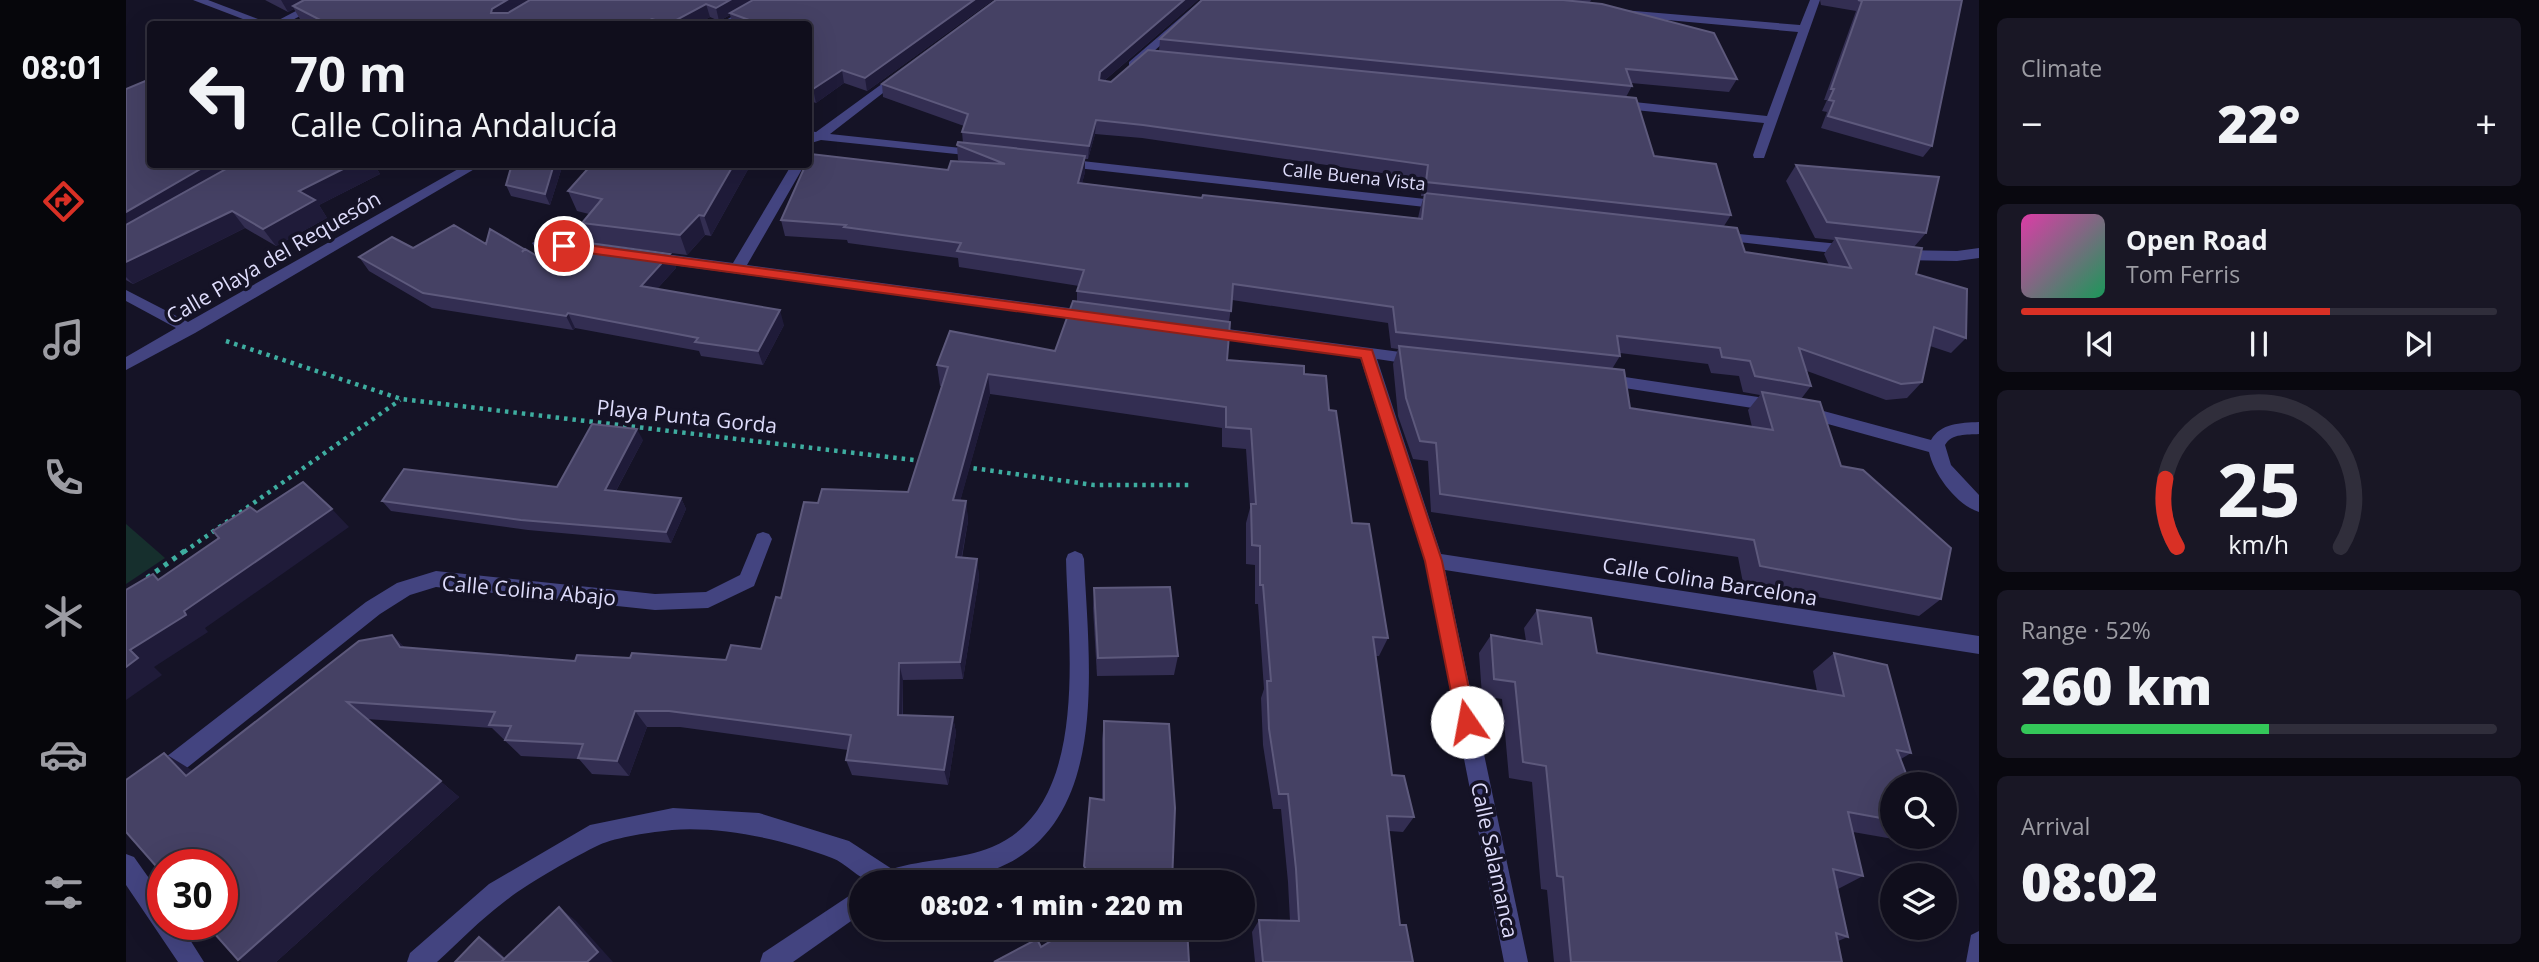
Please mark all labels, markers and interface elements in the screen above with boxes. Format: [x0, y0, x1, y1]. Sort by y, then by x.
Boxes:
text: 70 m [290, 40, 407, 106]
text: 08:01 [22, 45, 104, 88]
icon: left [175, 49, 266, 140]
text: Climate [2021, 52, 2102, 84]
text: 22° [2218, 87, 2300, 158]
text: − [2021, 97, 2043, 149]
text: + [2475, 97, 2497, 149]
text: Calle Colina Andalucía [290, 103, 618, 146]
street label: Calle Buena Vista [1281, 157, 1427, 195]
icon: directions [39, 177, 88, 226]
street label: Calle Playa del Requesón [161, 184, 385, 330]
pin [534, 216, 594, 276]
text: Open Road [2126, 222, 2268, 258]
icon: arrive [545, 227, 583, 265]
text: Tom Ferris [2126, 258, 2240, 290]
icon: music [39, 315, 88, 364]
icon: previous [2081, 325, 2119, 363]
icon: pause [2240, 325, 2278, 363]
icon: next [2399, 325, 2437, 363]
street label: Playa Punta Gorda [595, 393, 779, 439]
text: 25 [2217, 439, 2301, 538]
icon: phone [39, 453, 88, 502]
text: km/h [2229, 527, 2289, 561]
street label: Calle Colina Barcelona [1600, 550, 1820, 612]
street label: Calle Colina Abajo [441, 568, 617, 612]
icon: climate [39, 592, 88, 641]
text: Range · 52% [2021, 614, 2151, 646]
text: 260 km [2021, 649, 2212, 720]
position arrow [1430, 685, 1504, 759]
icon: car [39, 730, 88, 779]
map controls [1880, 772, 1957, 940]
button: search [1880, 772, 1957, 849]
street label: Calle Salamanca [1465, 780, 1525, 940]
text: Arrival [2021, 810, 2090, 842]
text: 08:02 [2021, 845, 2158, 916]
speed limit sign: 30 [147, 849, 238, 940]
button: layers [1880, 863, 1957, 940]
icon: filters [39, 868, 88, 917]
text: 08:02 · 1 min · 220 m [921, 887, 1183, 923]

